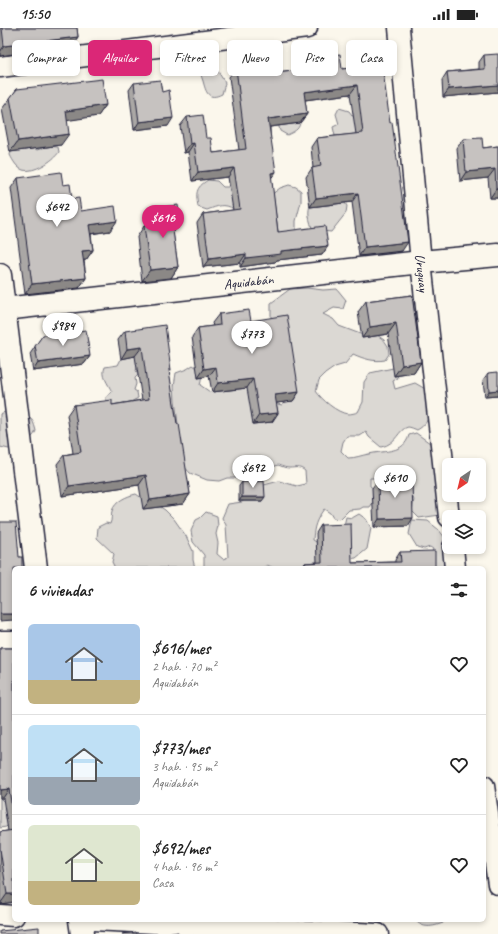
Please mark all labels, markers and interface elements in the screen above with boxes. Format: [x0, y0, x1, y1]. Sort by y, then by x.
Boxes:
text: 15:50 [20, 5, 50, 24]
chip: Comprar [12, 40, 80, 76]
chip: Alquilar [88, 40, 152, 76]
chip: Filtros [160, 40, 219, 76]
chip: Nuevo [227, 40, 283, 76]
chip: Piso [291, 40, 338, 76]
chip: Casa [346, 40, 397, 76]
pin: $642 [33, 194, 81, 228]
text: $642 [45, 199, 69, 215]
pin: $616 [139, 205, 187, 239]
text: $616 [151, 210, 175, 226]
street label: Uruguay [411, 253, 432, 294]
street label: Aquidabán [223, 271, 275, 293]
pin: $984 [39, 313, 87, 347]
text: $984 [51, 318, 75, 334]
pin: $773 [228, 321, 276, 355]
text: $773 [240, 326, 264, 342]
pin: $692 [229, 455, 277, 489]
north arrow [442, 458, 486, 502]
map controls [442, 458, 486, 554]
text: $692 [241, 460, 265, 476]
pin: $610 [371, 465, 419, 499]
text: $610 [383, 470, 407, 486]
button: layers [442, 510, 486, 554]
icon: filters [448, 579, 470, 601]
text: 6 viviendas [28, 580, 92, 601]
text: $616/mes [152, 638, 210, 659]
icon: home [60, 640, 108, 688]
icon: heart [448, 653, 470, 675]
text: 2 hab. · 70 m² [152, 659, 216, 675]
text: Aquidabán [152, 675, 198, 691]
text: $773/mes [152, 738, 209, 759]
icon: home [60, 741, 108, 789]
icon: heart [448, 754, 470, 776]
text: 3 hab. · 95 m² [152, 759, 216, 775]
text: Aquidabán [152, 775, 198, 791]
text: $692/mes [152, 838, 210, 859]
icon: home [60, 841, 108, 889]
icon: heart [448, 854, 470, 876]
text: 4 hab. · 96 m² [152, 859, 216, 875]
text: Casa [152, 875, 173, 891]

